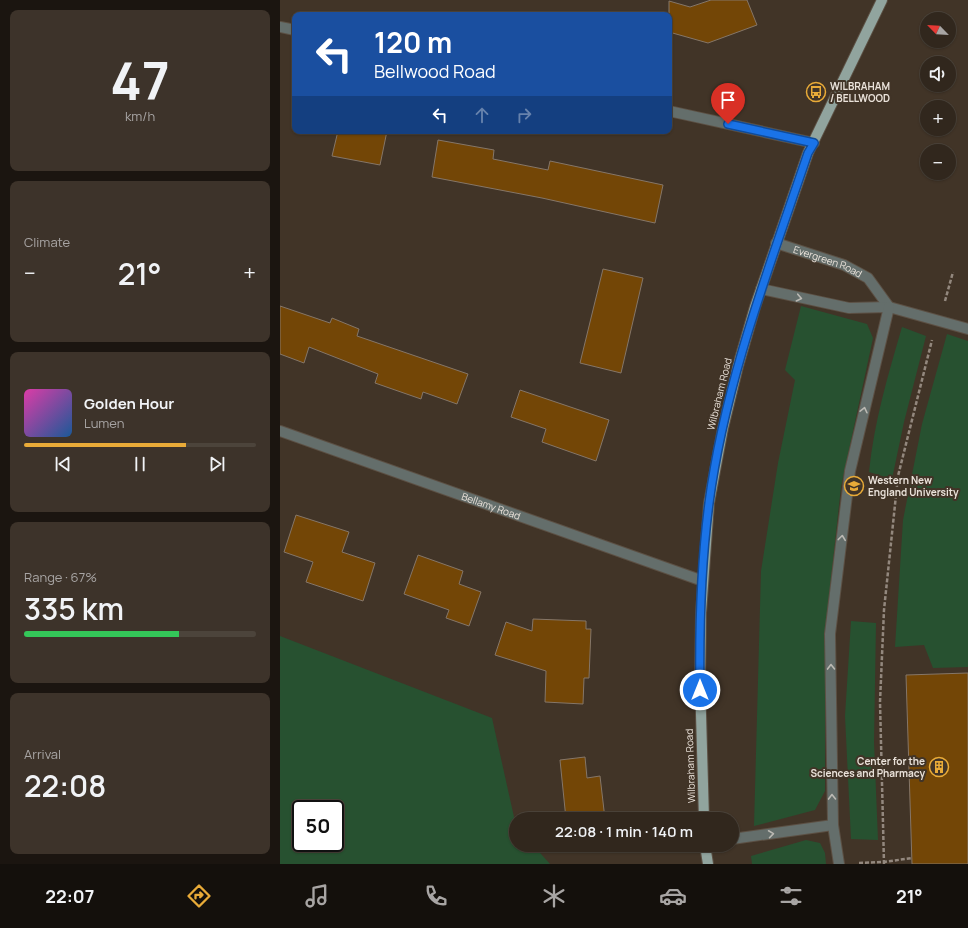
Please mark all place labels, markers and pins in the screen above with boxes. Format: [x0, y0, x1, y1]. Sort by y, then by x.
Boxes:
place label: WILBRAHAM / BELLWOOD [830, 79, 890, 105]
bus stop icon: WILBRAHAM / BELLWOOD [805, 81, 827, 103]
pin [711, 83, 745, 124]
place label: Western New England University [868, 473, 959, 499]
school or university icon: Western New England University [843, 475, 865, 497]
place label: Center for the Sciences and Pharmacy [811, 754, 925, 780]
building icon: Center for the Sciences and Pharmacy [928, 756, 950, 778]

